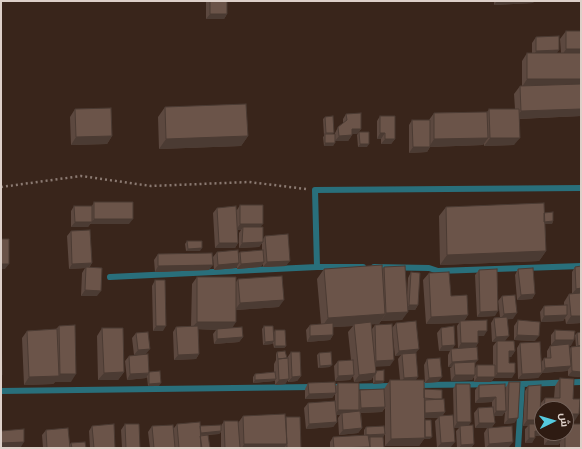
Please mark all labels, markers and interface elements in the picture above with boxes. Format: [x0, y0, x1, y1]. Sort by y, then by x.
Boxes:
north arrow [534, 401, 574, 441]
text: ش [558, 412, 573, 428]

